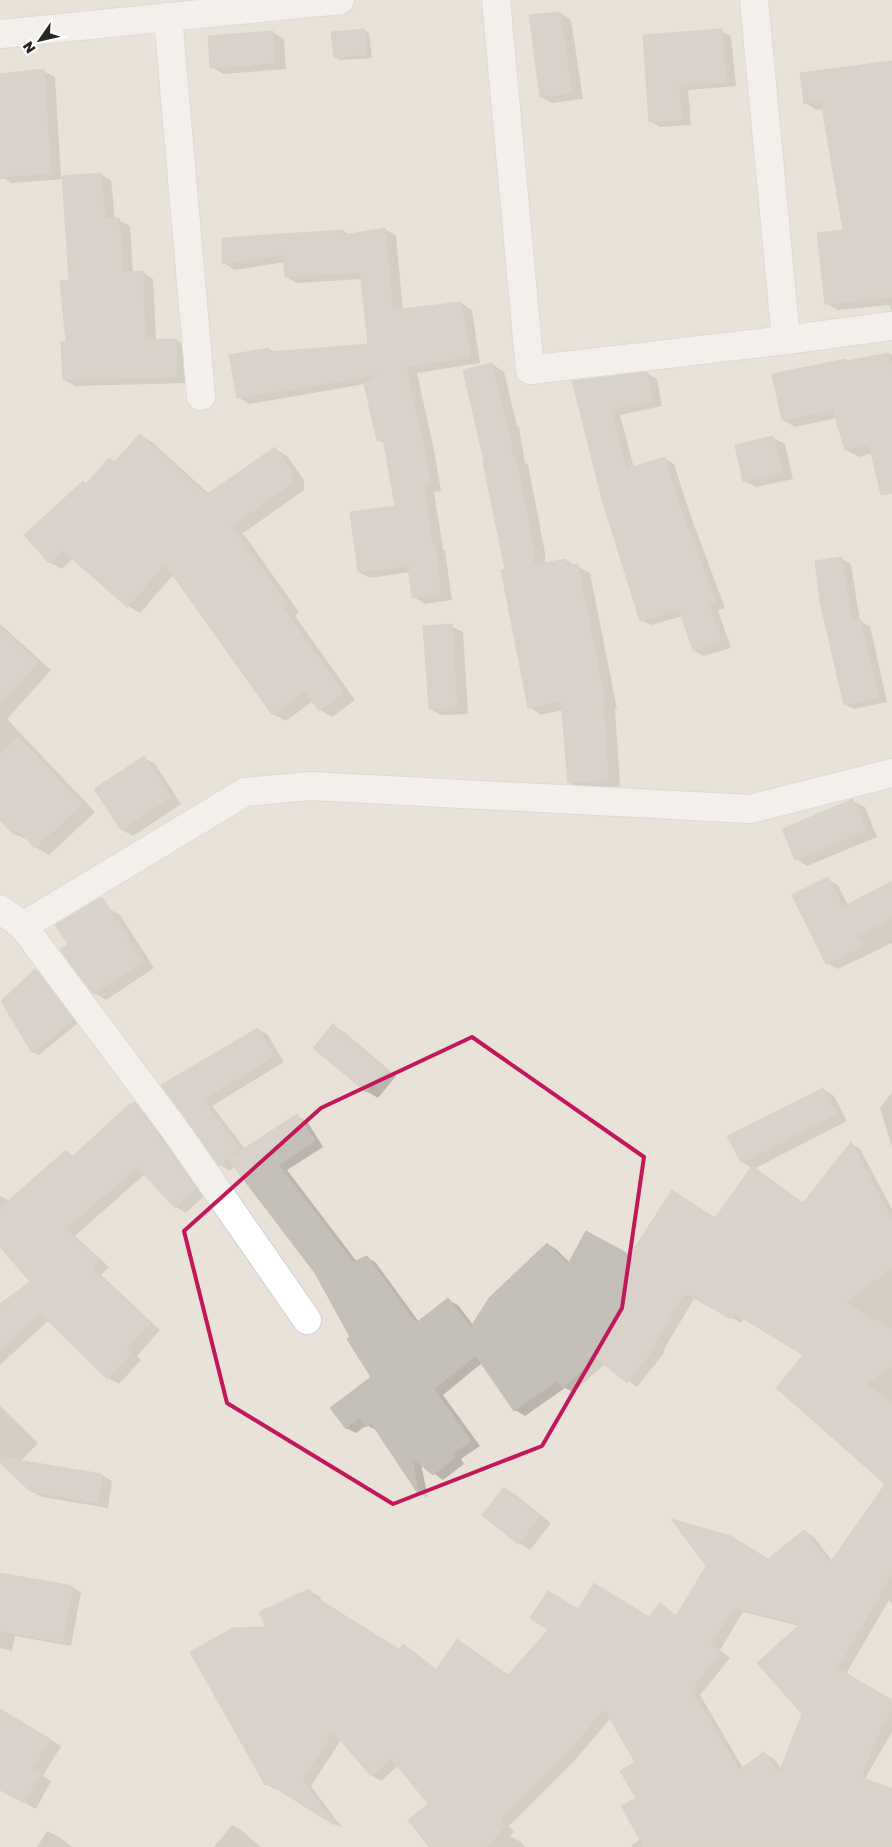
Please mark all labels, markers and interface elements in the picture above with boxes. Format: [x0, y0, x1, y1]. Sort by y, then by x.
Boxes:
north arrow [15, 15, 65, 65]
text: N [19, 38, 39, 57]

